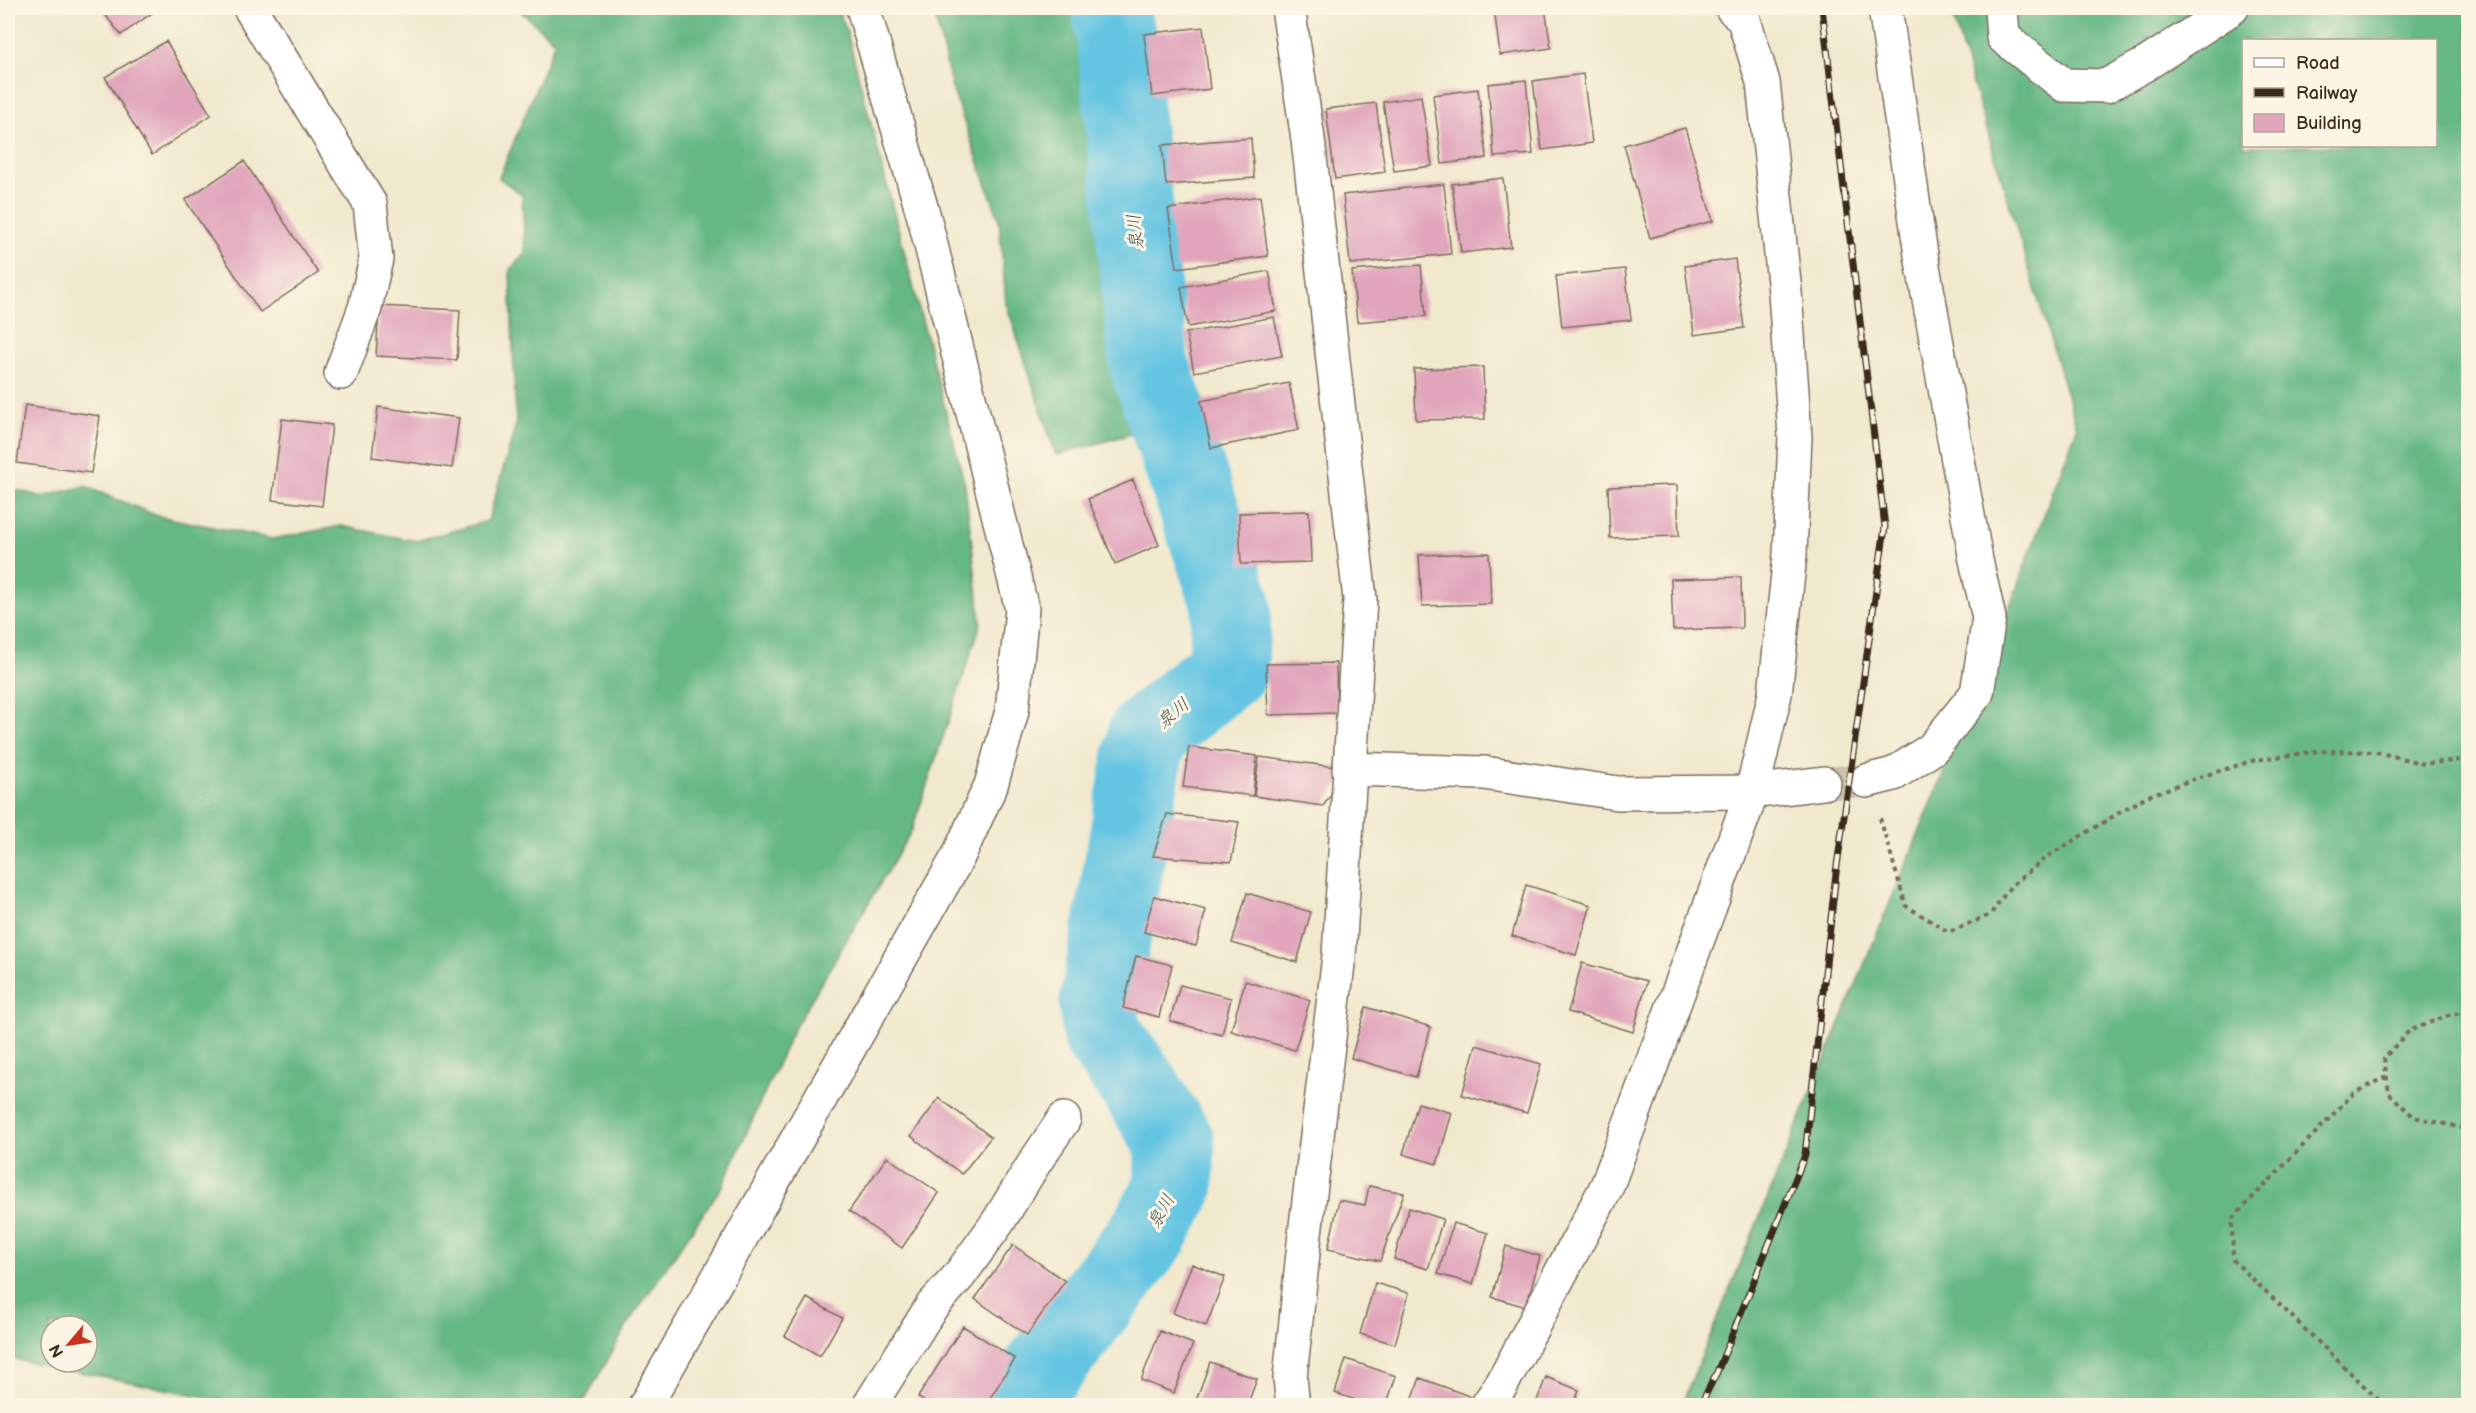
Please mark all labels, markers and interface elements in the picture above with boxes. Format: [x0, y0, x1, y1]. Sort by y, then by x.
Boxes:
legend [2242, 39, 2437, 147]
text: Road [2296, 53, 2340, 74]
text: Railway [2296, 83, 2358, 104]
text: Building [2296, 113, 2362, 134]
water label: 泉川 [1123, 213, 1148, 251]
water label: 泉川 [1153, 694, 1194, 733]
water label: 泉川 [1144, 1190, 1179, 1232]
north arrow [39, 1314, 99, 1374]
text: N [46, 1341, 68, 1360]

